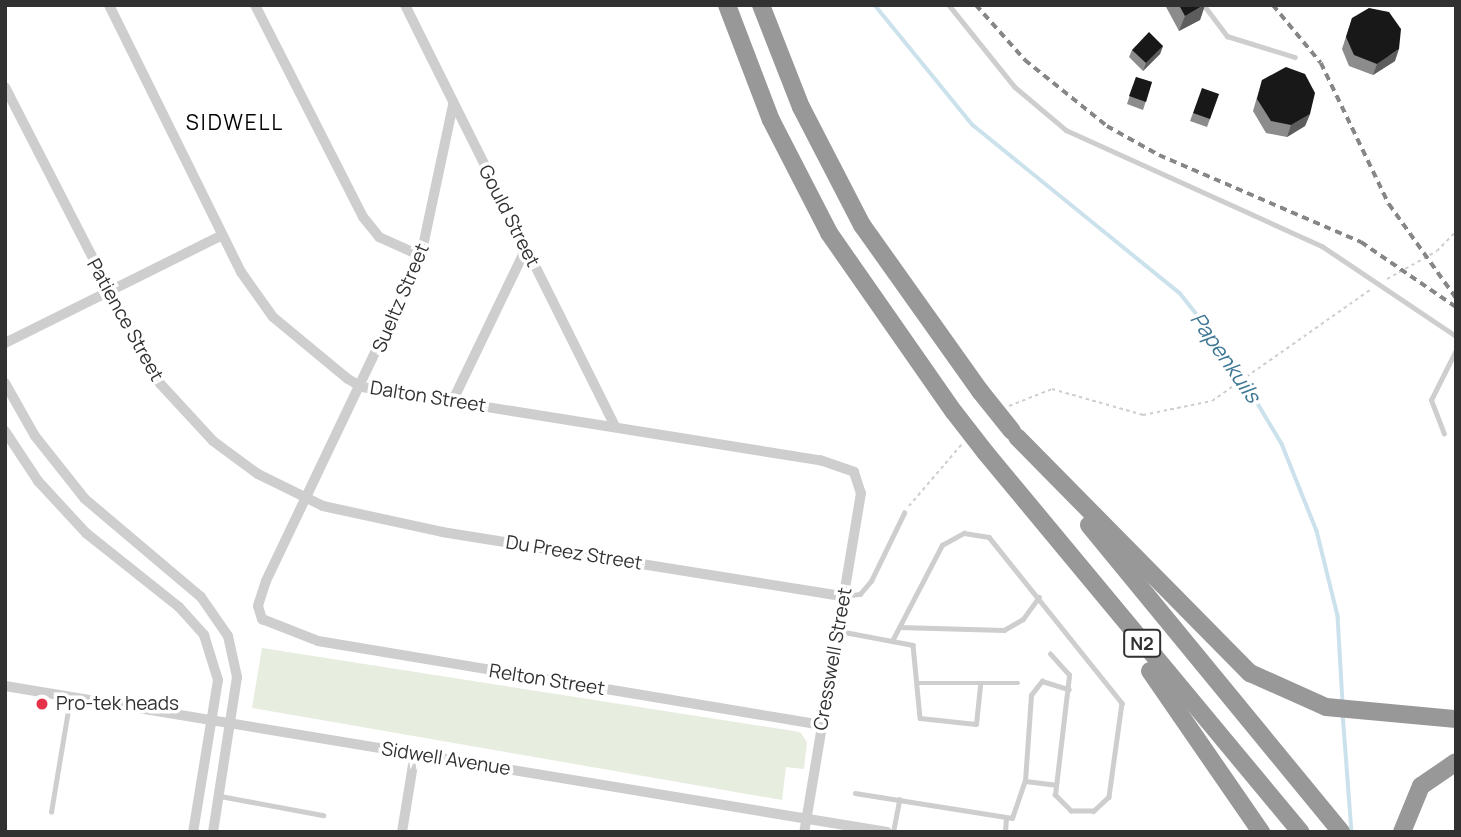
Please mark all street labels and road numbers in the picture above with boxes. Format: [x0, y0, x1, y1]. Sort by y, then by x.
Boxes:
street label: Gould Street [474, 161, 544, 271]
street label: Sueltz Street [368, 240, 434, 356]
street label: Patience Street [82, 255, 168, 385]
street label: Dalton Street [368, 377, 488, 417]
street label: Du Preez Street [504, 531, 644, 575]
street label: Cresswell Street [809, 586, 857, 732]
road number: N2 [1123, 628, 1161, 658]
street label: Relton Street [487, 660, 607, 700]
street label: Sidwell Avenue [380, 738, 512, 780]

